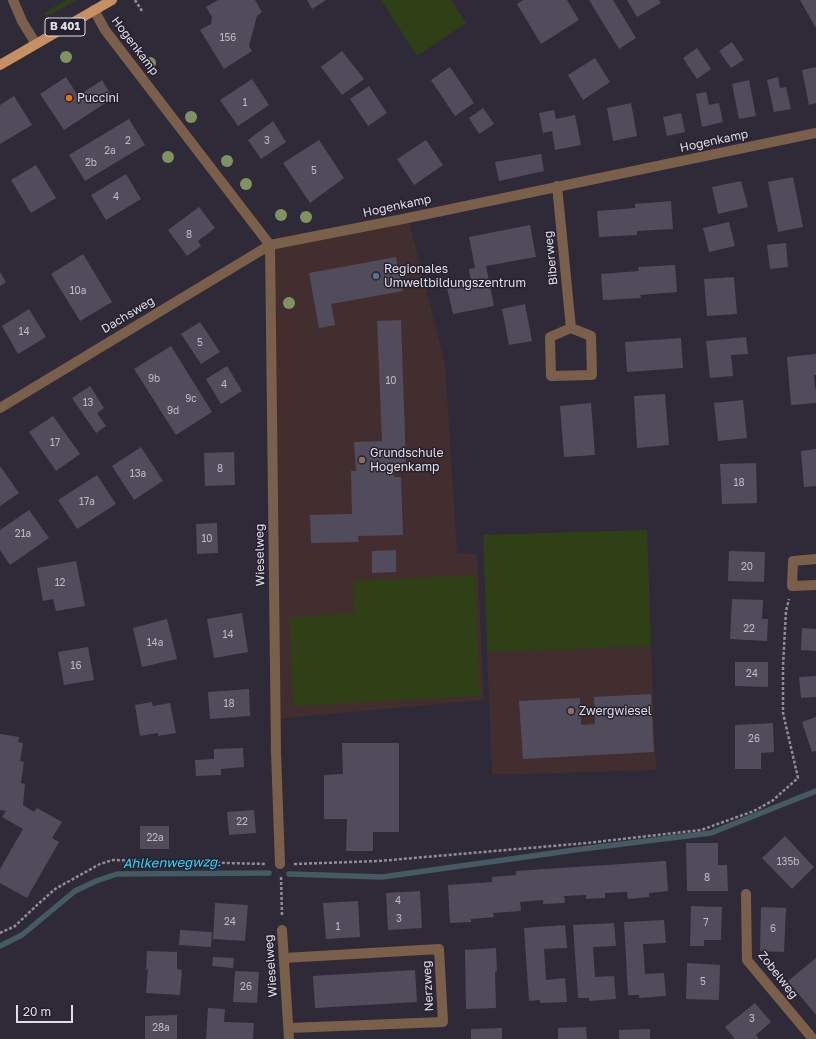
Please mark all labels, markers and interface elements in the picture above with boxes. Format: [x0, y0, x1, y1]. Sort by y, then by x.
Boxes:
street label: Hogenkamp [108, 14, 162, 78]
road number: B 401 [45, 18, 85, 36]
house number: 156 [220, 32, 236, 44]
place label: Puccini [77, 91, 119, 105]
marker: Puccini [64, 93, 74, 103]
house number: 1 [243, 97, 247, 109]
street label: Hogenkamp [679, 127, 749, 155]
house number: 2 [125, 135, 131, 147]
house number: 3 [264, 135, 270, 147]
house number: 2a [104, 145, 116, 157]
house number: 2b [85, 157, 97, 169]
house number: 5 [311, 165, 317, 177]
house number: 4 [113, 191, 119, 203]
street label: Hogenkamp [362, 192, 432, 220]
house number: 8 [186, 229, 192, 241]
street label: Biberweg [541, 230, 561, 286]
place label: Regionales Umweltbildungszentrum [384, 262, 526, 290]
marker: Regionales Umweltbildungszentrum [371, 271, 381, 281]
house number: 10a [70, 285, 86, 297]
street label: Dachsweg [99, 294, 157, 336]
house number: 14 [19, 326, 29, 338]
house number: 5 [197, 337, 203, 349]
house number: 9b [148, 373, 160, 385]
house number: 10 [385, 375, 397, 387]
house number: 4 [221, 379, 227, 391]
house number: 9c [185, 393, 197, 405]
house number: 13 [83, 397, 93, 409]
house number: 9d [167, 405, 179, 417]
house number: 17 [50, 437, 60, 449]
place label: Grundschule Hogenkamp [370, 446, 443, 474]
marker: Grundschule Hogenkamp [357, 455, 367, 465]
house number: 8 [217, 463, 223, 475]
house number: 13a [130, 468, 146, 480]
house number: 18 [734, 477, 744, 489]
house number: 17a [79, 496, 95, 508]
street label: Wieselweg [252, 524, 268, 586]
house number: 21a [15, 528, 31, 540]
house number: 10 [201, 533, 213, 545]
house number: 20 [741, 561, 753, 573]
house number: 12 [55, 577, 65, 589]
house number: 22 [743, 623, 755, 635]
house number: 14 [223, 629, 233, 641]
house number: 14a [147, 637, 163, 649]
house number: 16 [71, 660, 81, 672]
house number: 24 [746, 668, 758, 680]
house number: 18 [224, 698, 234, 710]
place label: Zwergwiesel [579, 704, 652, 718]
marker: Zwergwiesel [566, 706, 576, 716]
house number: 26 [748, 733, 760, 745]
house number: 22 [236, 816, 248, 828]
house number: 22a [146, 832, 164, 844]
water label: Ahlkenwegwzg. [123, 854, 221, 872]
house number: 135b [777, 856, 799, 868]
house number: 8 [704, 872, 710, 884]
house number: 4 [395, 895, 401, 907]
house number: 3 [396, 913, 402, 925]
house number: 24 [224, 916, 236, 928]
house number: 7 [703, 917, 709, 929]
house number: 1 [336, 921, 340, 933]
house number: 6 [770, 923, 776, 935]
street label: Wieselweg [262, 934, 280, 998]
street label: Zobelweg [755, 948, 801, 1002]
street label: Nerzweg [419, 960, 437, 1012]
house number: 5 [700, 976, 706, 988]
house number: 26 [240, 981, 252, 993]
scale bar [18, 997, 75, 1023]
text: 20 m [23, 1004, 51, 1019]
house number: 3 [749, 1013, 755, 1025]
house number: 28a [152, 1022, 170, 1034]

